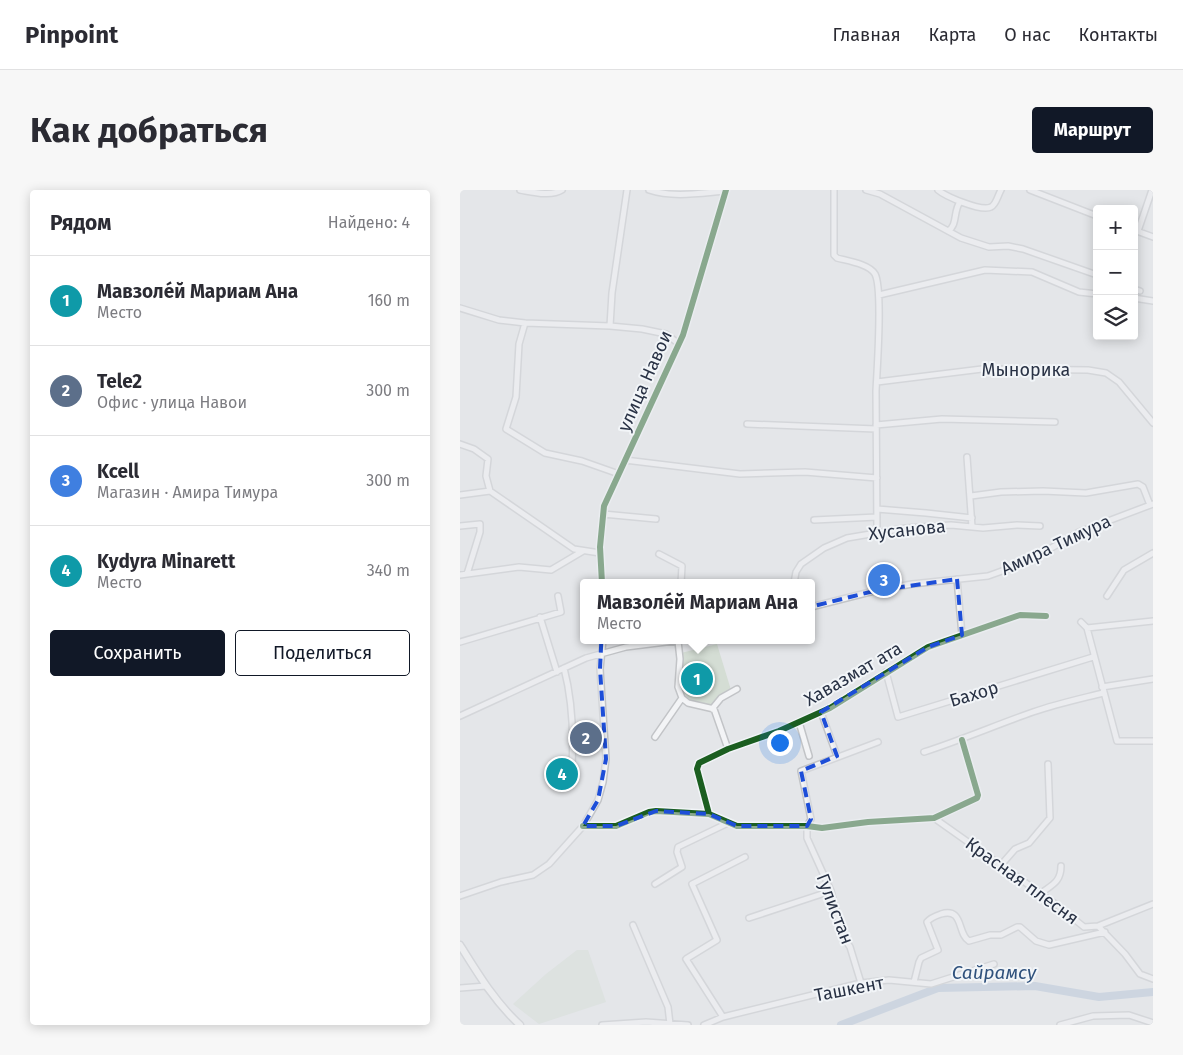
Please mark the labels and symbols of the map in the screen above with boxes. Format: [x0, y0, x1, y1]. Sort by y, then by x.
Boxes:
street label: улица Навои [613, 327, 677, 435]
street label: Мынорика [982, 359, 1070, 381]
street label: Амира Тимура [997, 510, 1115, 580]
street label: Хусанова [867, 515, 947, 545]
pin: 3 [868, 561, 900, 599]
street label: Хавазмат ата [800, 637, 906, 711]
pin: 1 [681, 660, 713, 698]
street label: Бахор [947, 676, 1001, 712]
pin: 2 [570, 719, 602, 757]
your location [767, 730, 793, 756]
pin: 4 [546, 755, 578, 793]
street label: Красная плесня [961, 833, 1083, 929]
street label: Гулистан [811, 871, 859, 947]
water label: Сайрамсу [952, 961, 1037, 984]
street label: Ташкент [812, 971, 886, 1007]

